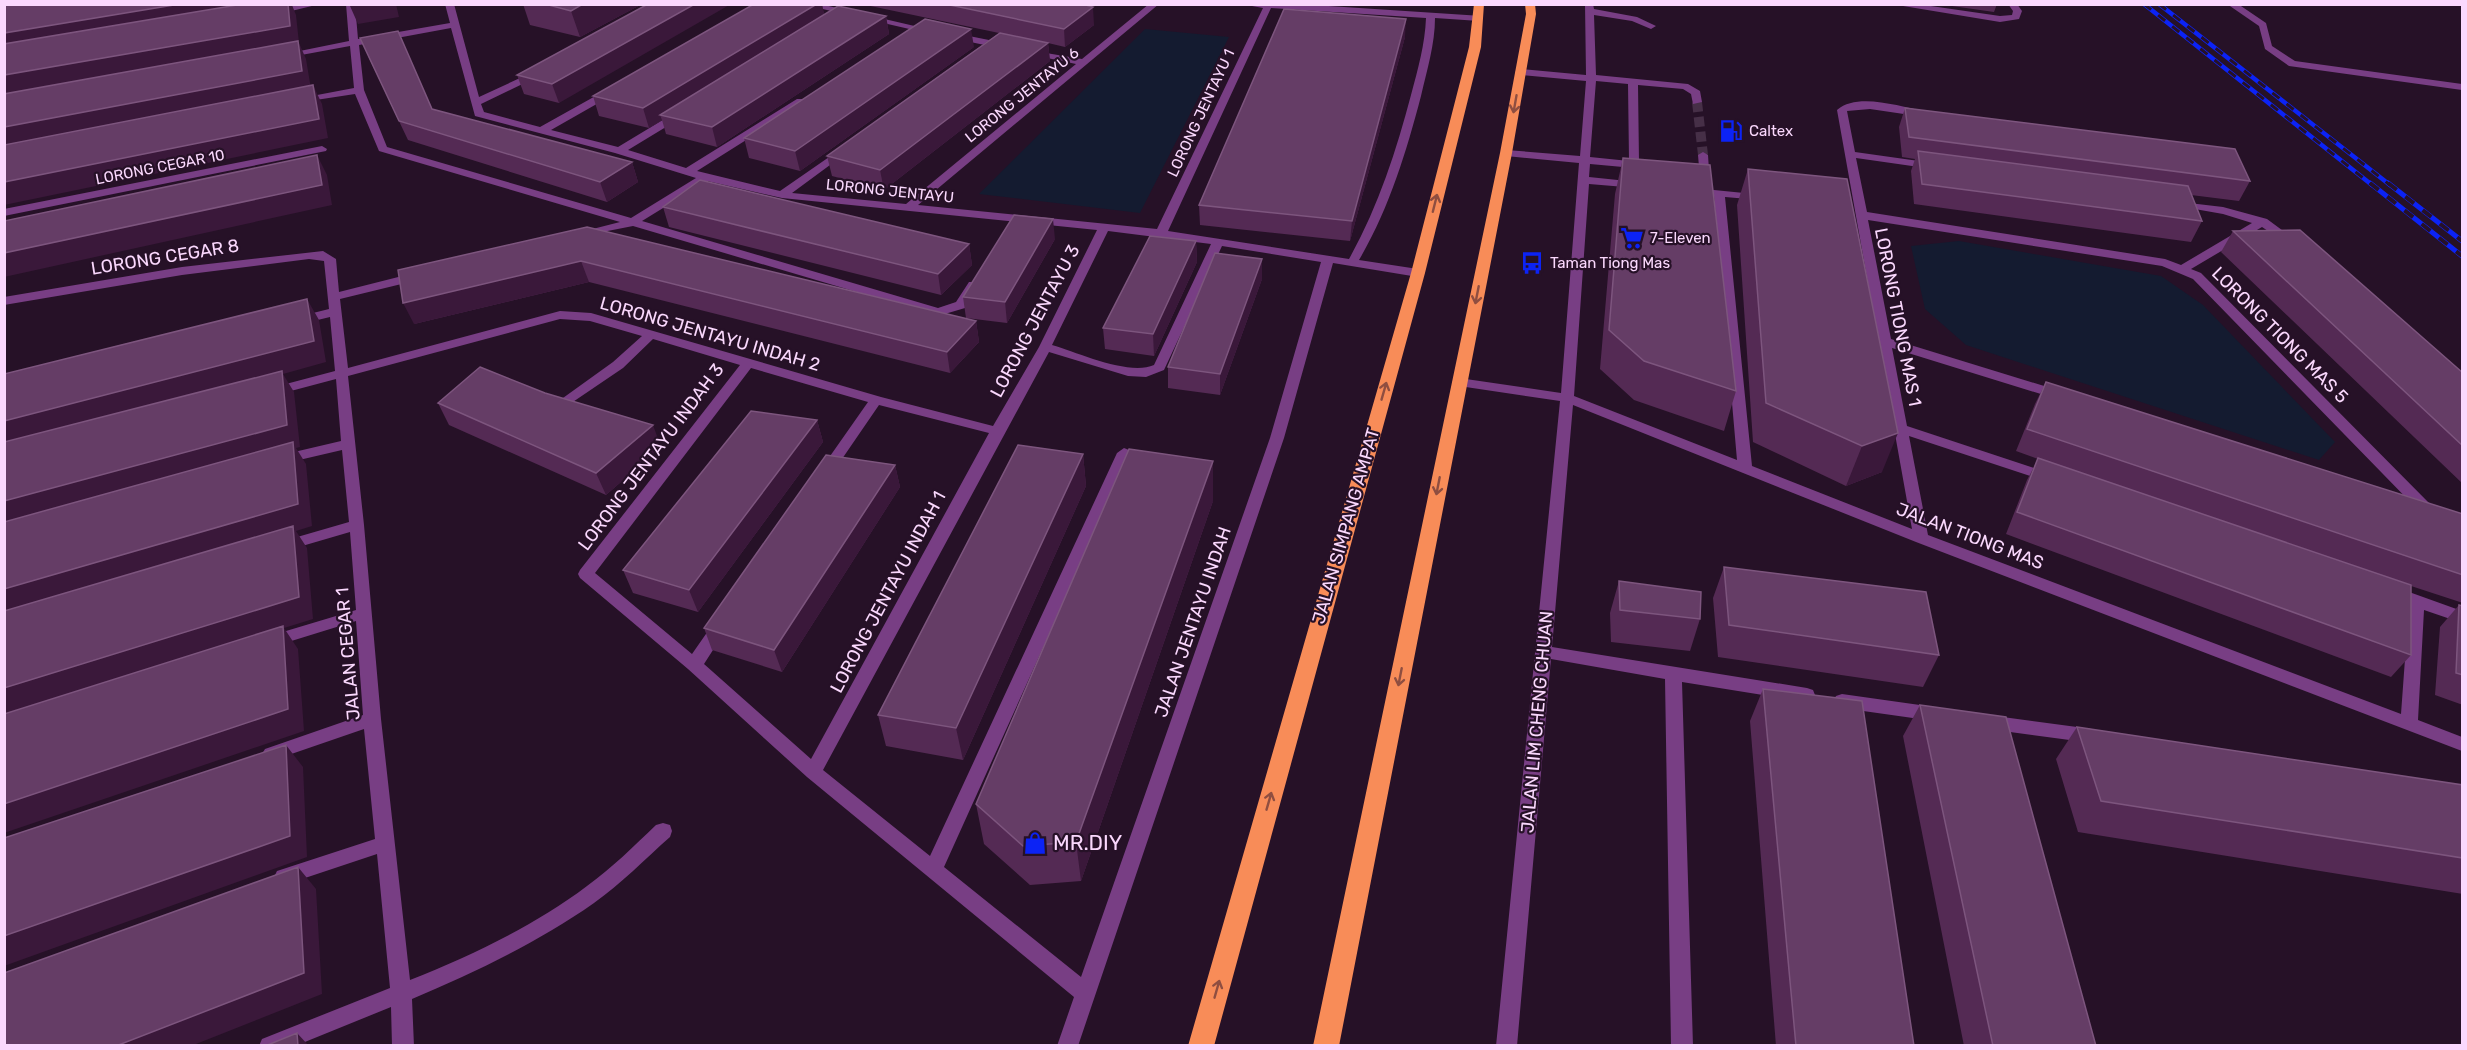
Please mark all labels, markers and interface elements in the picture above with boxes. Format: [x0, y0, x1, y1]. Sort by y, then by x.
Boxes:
street label: LORONG JENTAYU 6 [961, 44, 1083, 146]
street label: LORONG JENTAYU 1 [1164, 46, 1238, 180]
one-way arrow [1509, 93, 1520, 113]
fuel station icon: Caltex [1718, 118, 1744, 144]
place label: Caltex [1749, 122, 1793, 140]
street label: LORONG CEGAR 10 [94, 146, 226, 188]
street label: LORONG JENTAYU [825, 175, 955, 207]
one-way arrow [1430, 194, 1442, 213]
supermarket icon: 7-Eleven [1619, 225, 1645, 251]
street label: LORONG TIONG MAS 1 [1870, 226, 1926, 408]
place label: 7-Eleven [1650, 229, 1711, 247]
street label: LORONG CEGAR 8 [89, 234, 241, 280]
street label: LORONG JENTAYU 3 [986, 241, 1084, 401]
bus stop icon: Taman Tiong Mas [1519, 250, 1545, 276]
place label: Taman Tiong Mas [1550, 254, 1670, 272]
street label: LORONG TIONG MAS 5 [2207, 262, 2353, 408]
one-way arrow [1471, 285, 1482, 304]
street label: LORONG JENTAYU INDAH 2 [597, 292, 823, 376]
street label: LORONG JENTAYU INDAH 3 [573, 359, 729, 555]
one-way arrow [1379, 382, 1390, 401]
street label: JALAN SIMPANG AMPAT [1307, 426, 1385, 626]
one-way arrow [1432, 476, 1444, 495]
street label: LORONG JENTAYU INDAH 1 [825, 487, 951, 697]
street label: JALAN TIONG MAS [1893, 498, 2047, 574]
street label: JALAN JENTAYU INDAH [1150, 524, 1236, 720]
street label: JALAN CEGAR 1 [331, 587, 365, 721]
street label: JALAN LIM CHENG CHUAN [1516, 610, 1558, 834]
one-way arrow [1394, 667, 1405, 686]
one-way arrow [1264, 792, 1275, 811]
shop icon: MR.DIY [1022, 830, 1048, 856]
place label: MR.DIY [1053, 830, 1122, 855]
one-way arrow [1212, 980, 1223, 999]

